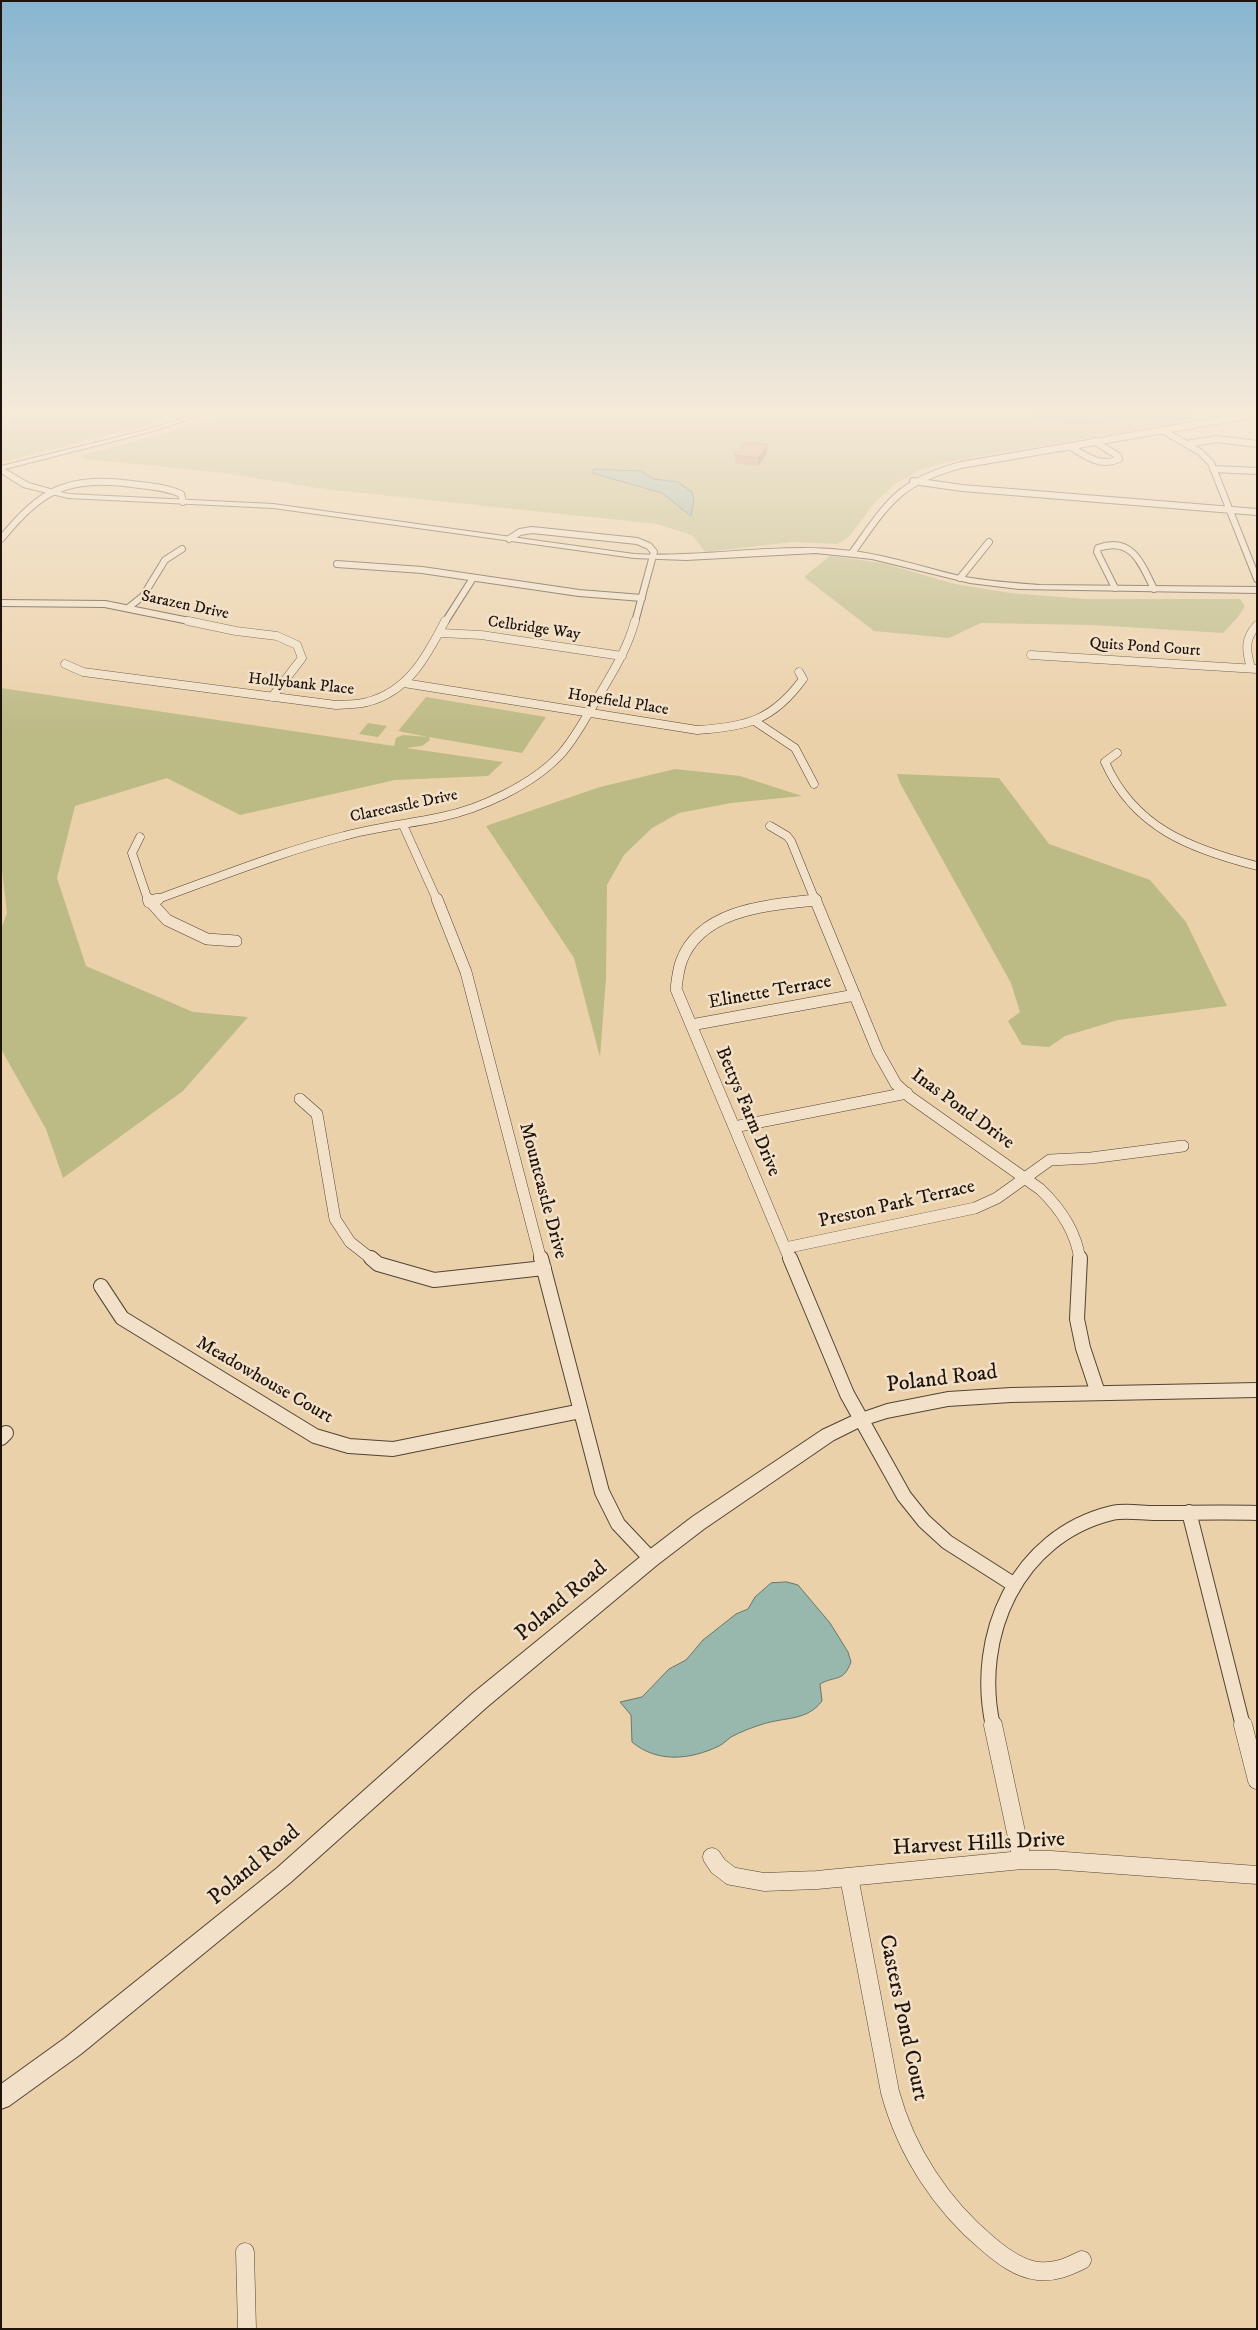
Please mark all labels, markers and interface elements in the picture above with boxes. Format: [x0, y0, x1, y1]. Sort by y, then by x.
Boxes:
street label: Sarazen Drive [140, 587, 230, 625]
street label: Celbridge Way [486, 613, 582, 645]
street label: Quits Pond Court [1089, 635, 1201, 661]
street label: Hollybank Place [247, 670, 355, 700]
street label: Hopefield Place [566, 686, 670, 720]
street label: Clarecastle Drive [348, 786, 460, 828]
street label: Elinette Terrace [707, 971, 833, 1015]
street label: Bettys Farm Drive [709, 1044, 785, 1180]
street label: Inas Pond Drive [906, 1065, 1018, 1155]
street label: Mountcastle Drive [513, 1120, 571, 1262]
street label: Preston Park Terrace [817, 1176, 977, 1234]
street label: Meadowhouse Court [191, 1333, 337, 1429]
street label: Poland Road [885, 1360, 999, 1400]
street label: Poland Road [511, 1556, 613, 1648]
street label: Poland Road [204, 1820, 306, 1912]
street label: Harvest Hills Drive [892, 1827, 1066, 1863]
street label: Casters Pond Court [872, 1933, 932, 2103]

